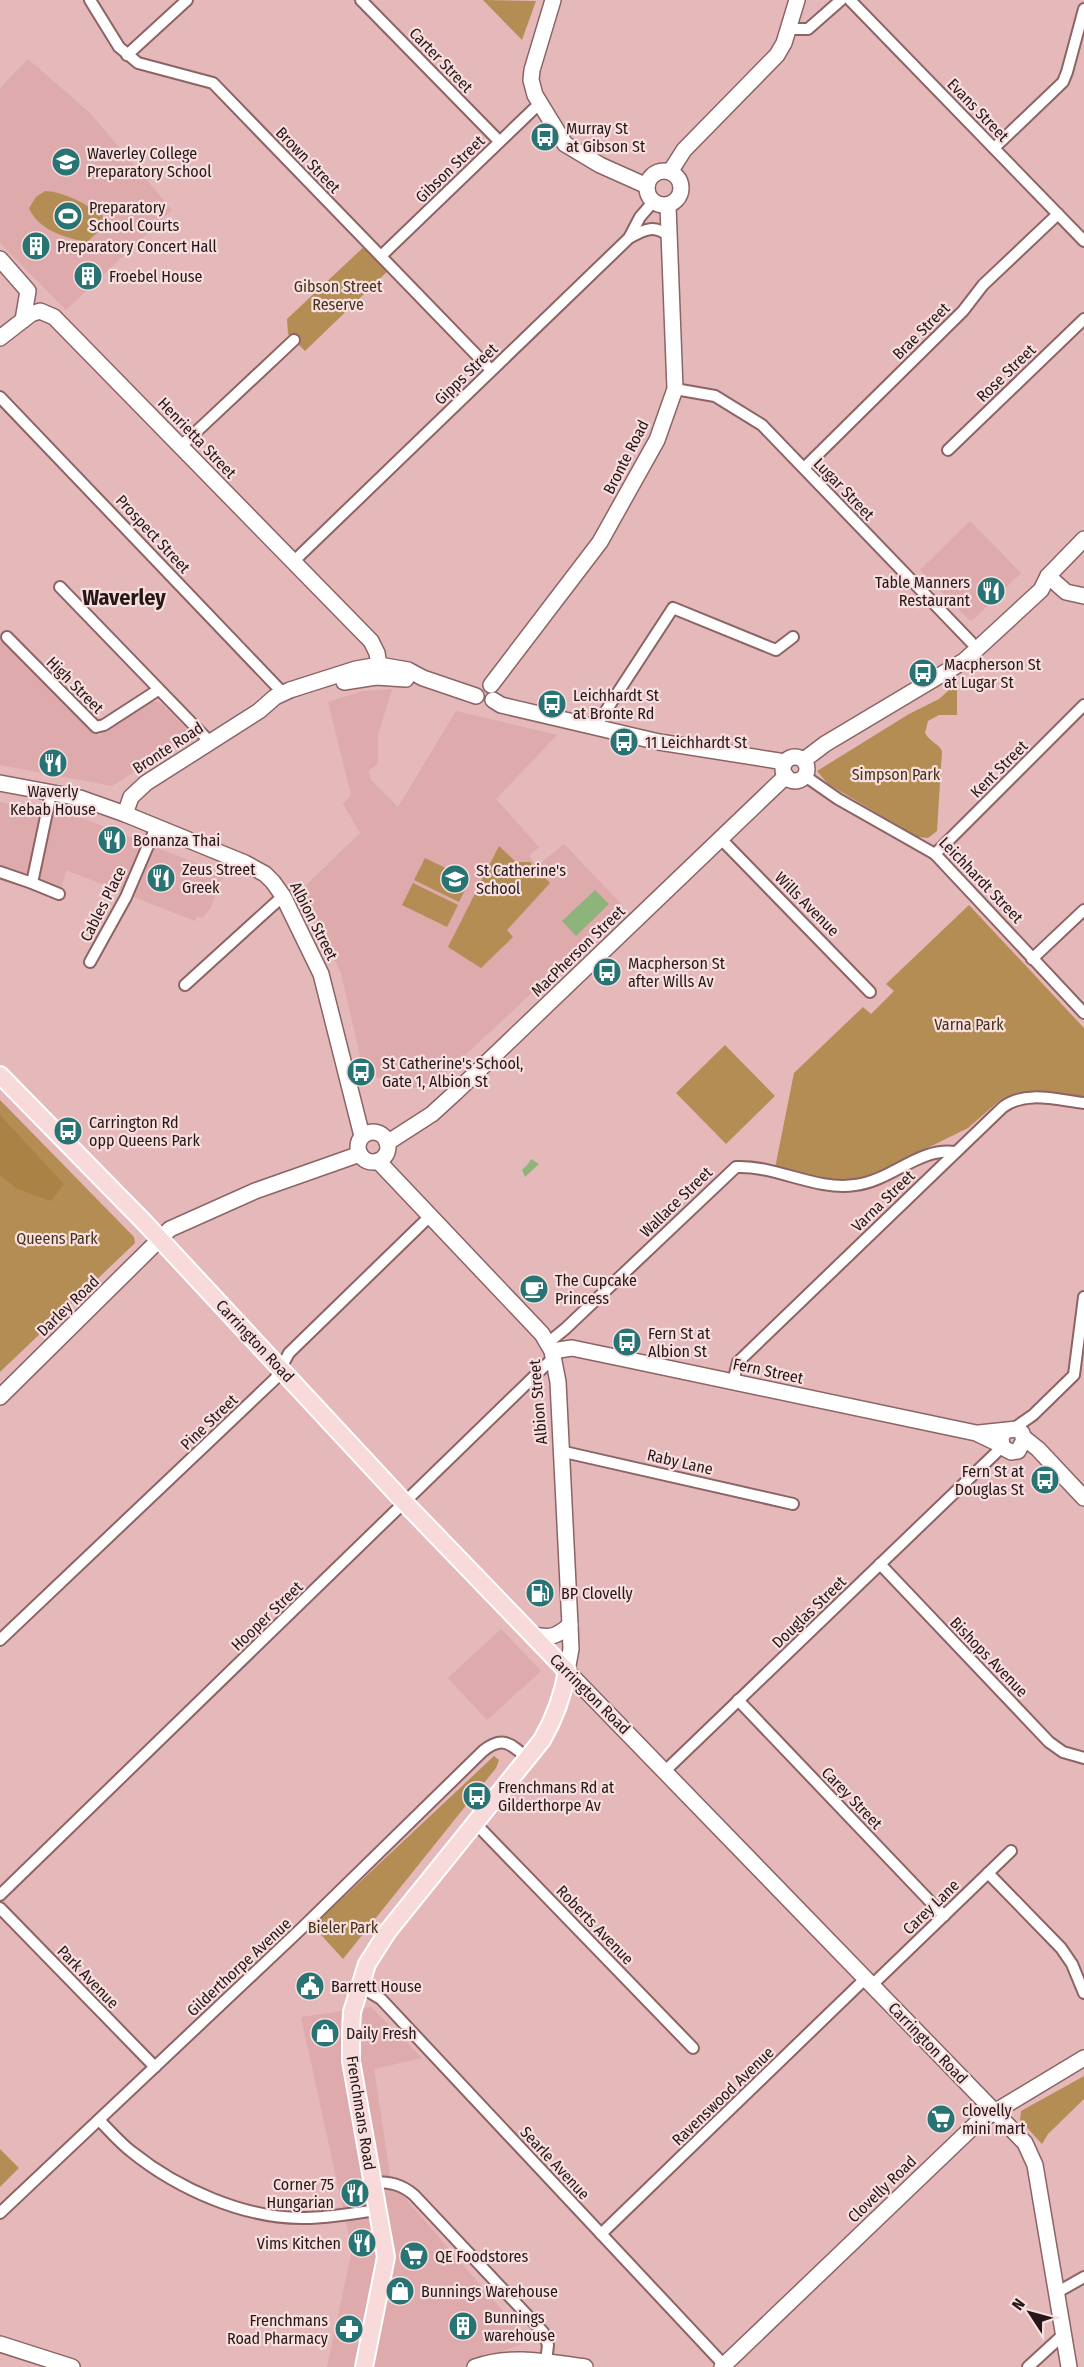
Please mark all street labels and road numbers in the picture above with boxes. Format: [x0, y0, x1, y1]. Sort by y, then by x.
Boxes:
street label: Carter Street [405, 24, 477, 97]
street label: Evans Street [943, 75, 1013, 146]
street label: Brown Street [272, 123, 345, 197]
street label: Gibson Street [412, 131, 489, 207]
street label: Brae Street [889, 298, 954, 363]
street label: Gipps Street [431, 339, 502, 409]
street label: Rose Street [973, 340, 1040, 406]
street label: Henrietta Street [154, 394, 241, 483]
street label: Bronte Road [599, 417, 653, 497]
street label: Lugar Street [810, 454, 879, 525]
street label: Prospect Street [112, 491, 195, 578]
street label: High Street [43, 653, 108, 718]
street label: Bronte Road [129, 718, 207, 778]
street label: Kent Street [967, 736, 1032, 801]
street label: Leichhardt Street [935, 833, 1027, 928]
street label: Cables Place [76, 863, 130, 945]
street label: Wills Avenue [771, 868, 843, 940]
street label: Albion Street [286, 879, 342, 964]
street label: MacPherson Street [527, 901, 629, 1000]
street label: Wallace Street [636, 1162, 717, 1241]
street label: Varna Street [848, 1166, 919, 1236]
street label: Darley Road [33, 1272, 103, 1340]
street label: Carrington Road [212, 1296, 298, 1386]
street label: Fern Street [731, 1354, 806, 1388]
street label: Albion Street [525, 1358, 551, 1445]
street label: Pine Street [177, 1390, 242, 1454]
street label: Raby Lane [645, 1445, 715, 1479]
street label: Douglas Street [768, 1571, 850, 1652]
street label: Hooper Street [227, 1577, 307, 1655]
street label: Bishops Avenue [946, 1613, 1032, 1701]
street label: Carrington Road [546, 1650, 634, 1738]
street label: Carey Street [818, 1763, 887, 1834]
street label: Carey Lane [899, 1876, 963, 1938]
street label: Roberts Avenue [552, 1881, 638, 1969]
street label: Gilderthorpe Avenue [183, 1914, 295, 2020]
street label: Park Avenue [53, 1942, 123, 2013]
street label: Carrington Road [884, 1998, 972, 2088]
street label: Ravenswood Avenue [668, 2043, 778, 2149]
street label: Frenchmans Road [343, 2054, 379, 2172]
street label: Searle Avenue [516, 2123, 594, 2204]
street label: Clovelly Road [844, 2152, 920, 2226]

